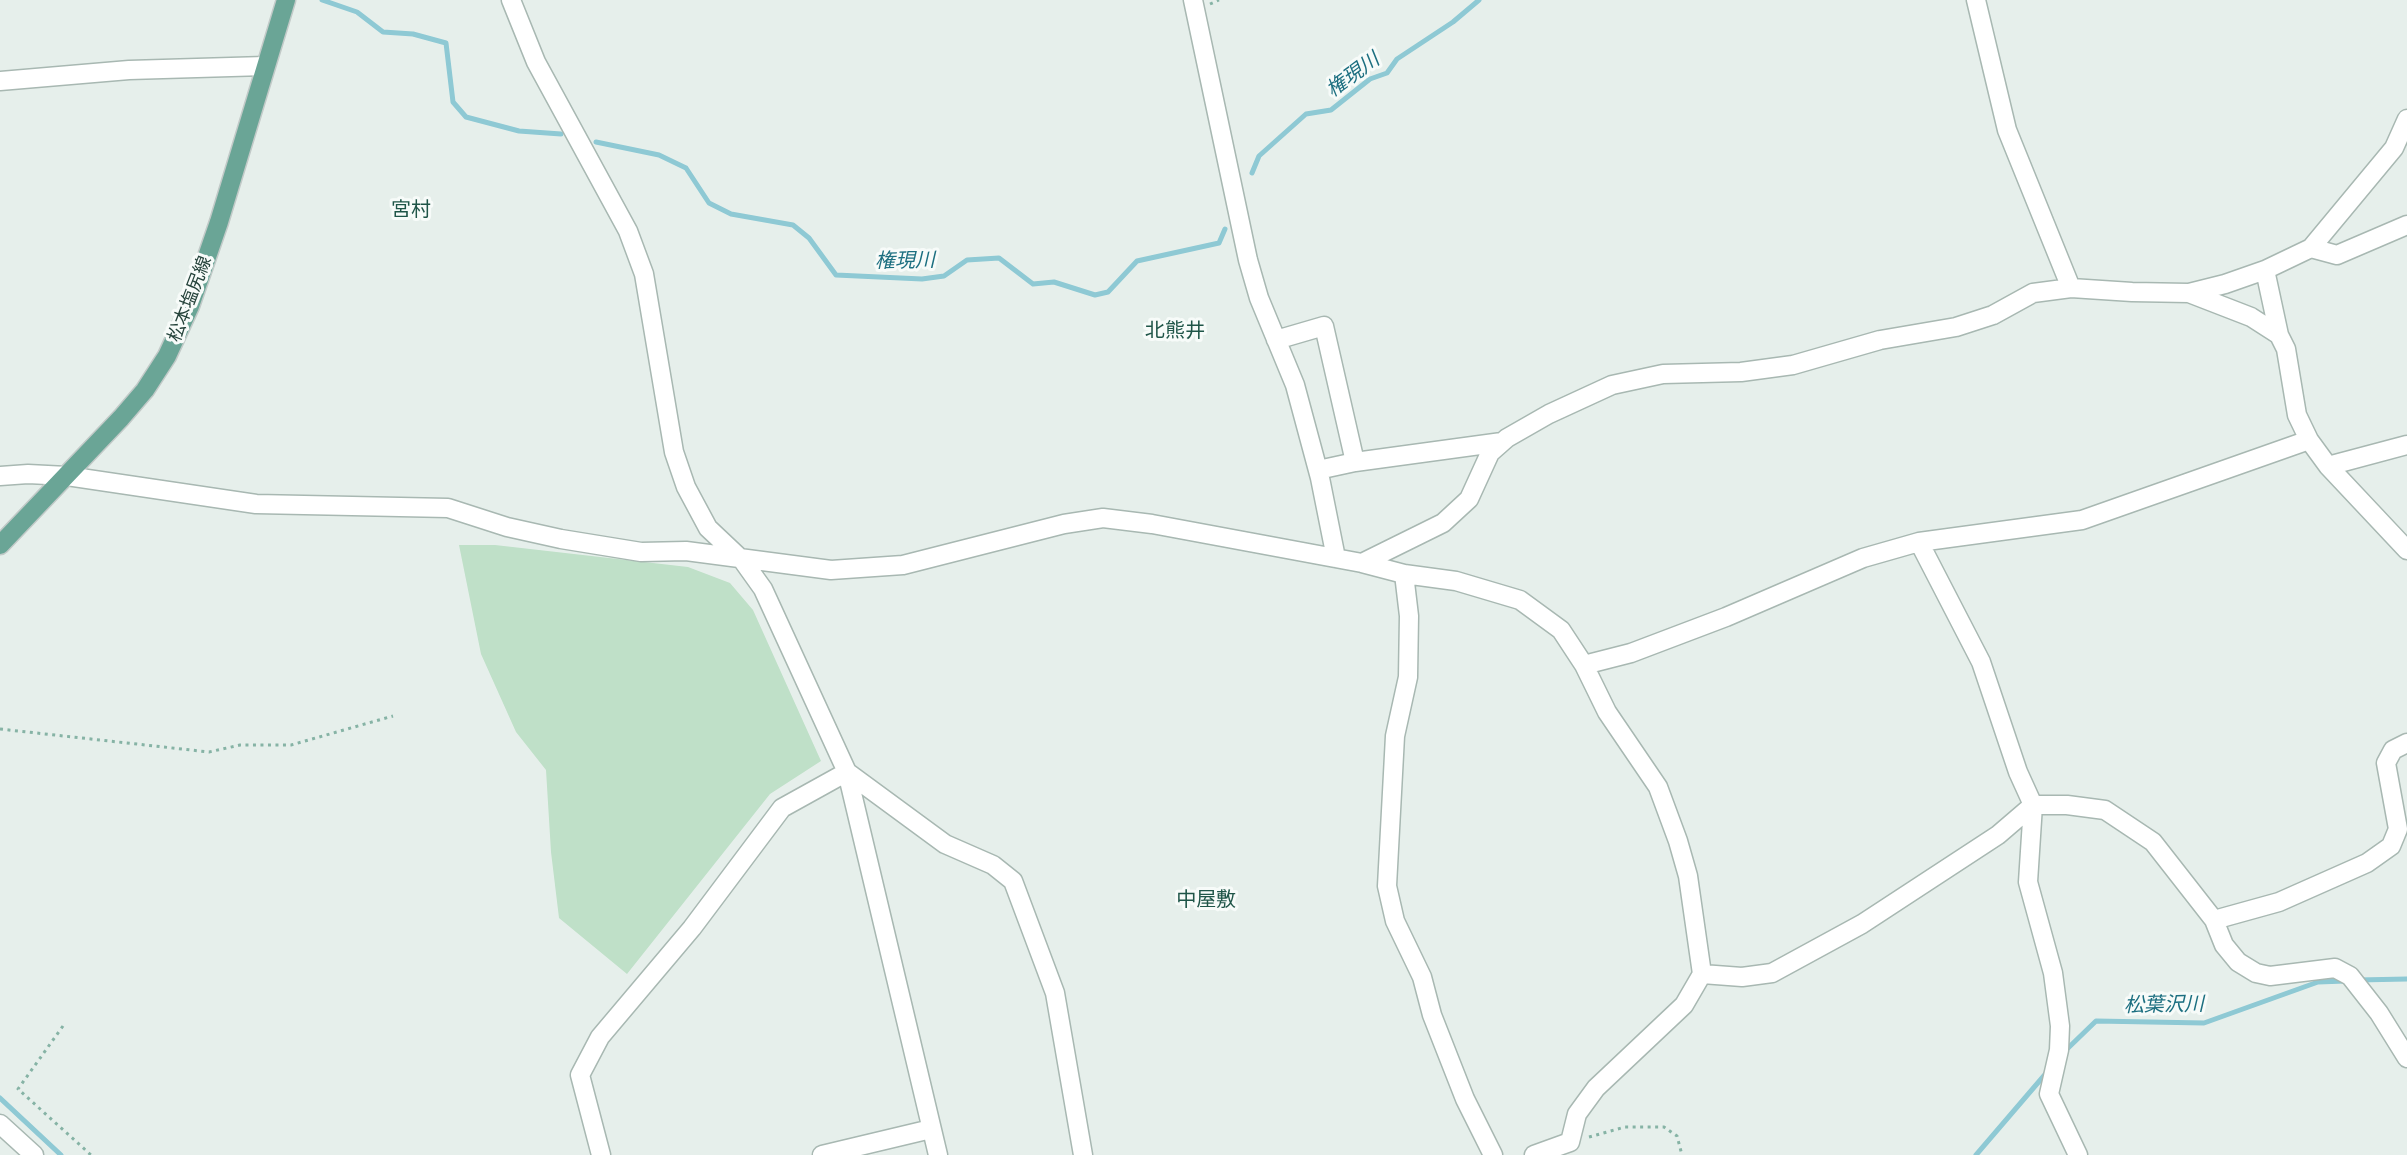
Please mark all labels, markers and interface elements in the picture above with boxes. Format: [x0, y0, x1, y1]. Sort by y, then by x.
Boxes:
water label: 権現川 [1322, 48, 1384, 102]
district label: 宮村 [391, 198, 431, 222]
water label: 権現川 [875, 248, 935, 274]
street label: 松本塩尻線 [164, 253, 216, 345]
district label: 北熊井 [1145, 319, 1205, 343]
district label: 中屋敷 [1176, 888, 1236, 912]
water label: 松葉沢川 [2124, 992, 2204, 1018]

